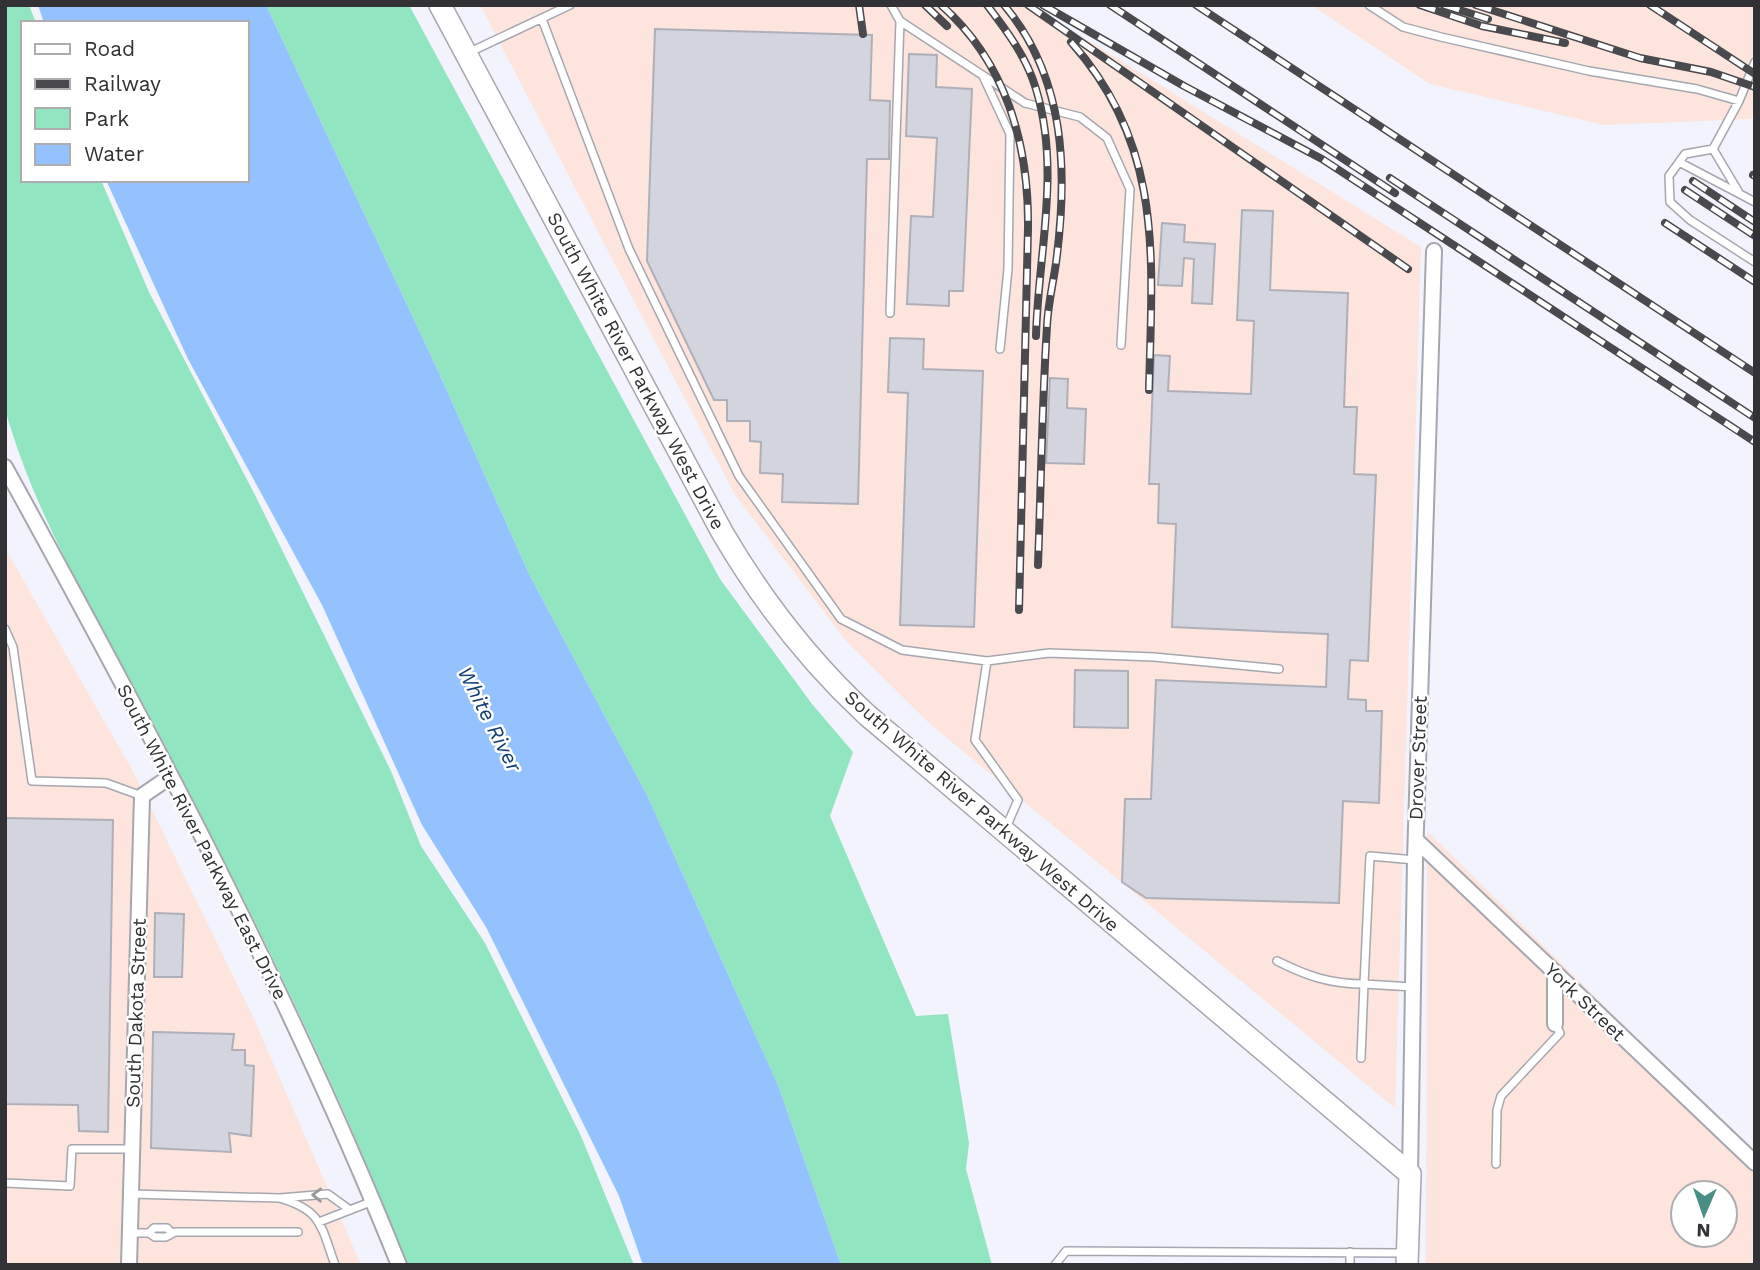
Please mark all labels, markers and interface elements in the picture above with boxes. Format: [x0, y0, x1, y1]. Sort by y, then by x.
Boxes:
legend [21, 21, 248, 182]
text: Road [84, 36, 135, 61]
text: Railway [84, 71, 161, 96]
text: Park [84, 106, 129, 131]
text: Water [84, 141, 145, 166]
street label: South White River Parkway West Drive [542, 208, 730, 534]
water label: White River [453, 662, 528, 777]
street label: South White River Parkway East Drive [112, 680, 292, 1004]
street label: South White River Parkway West Drive [840, 685, 1124, 937]
street label: Drover Street [1404, 695, 1432, 821]
street label: South Dakota Street [121, 918, 151, 1108]
street label: York Street [1540, 958, 1630, 1046]
north arrow [1669, 1179, 1739, 1249]
one-way arrow [311, 1187, 322, 1203]
text: N [1696, 1219, 1711, 1242]

